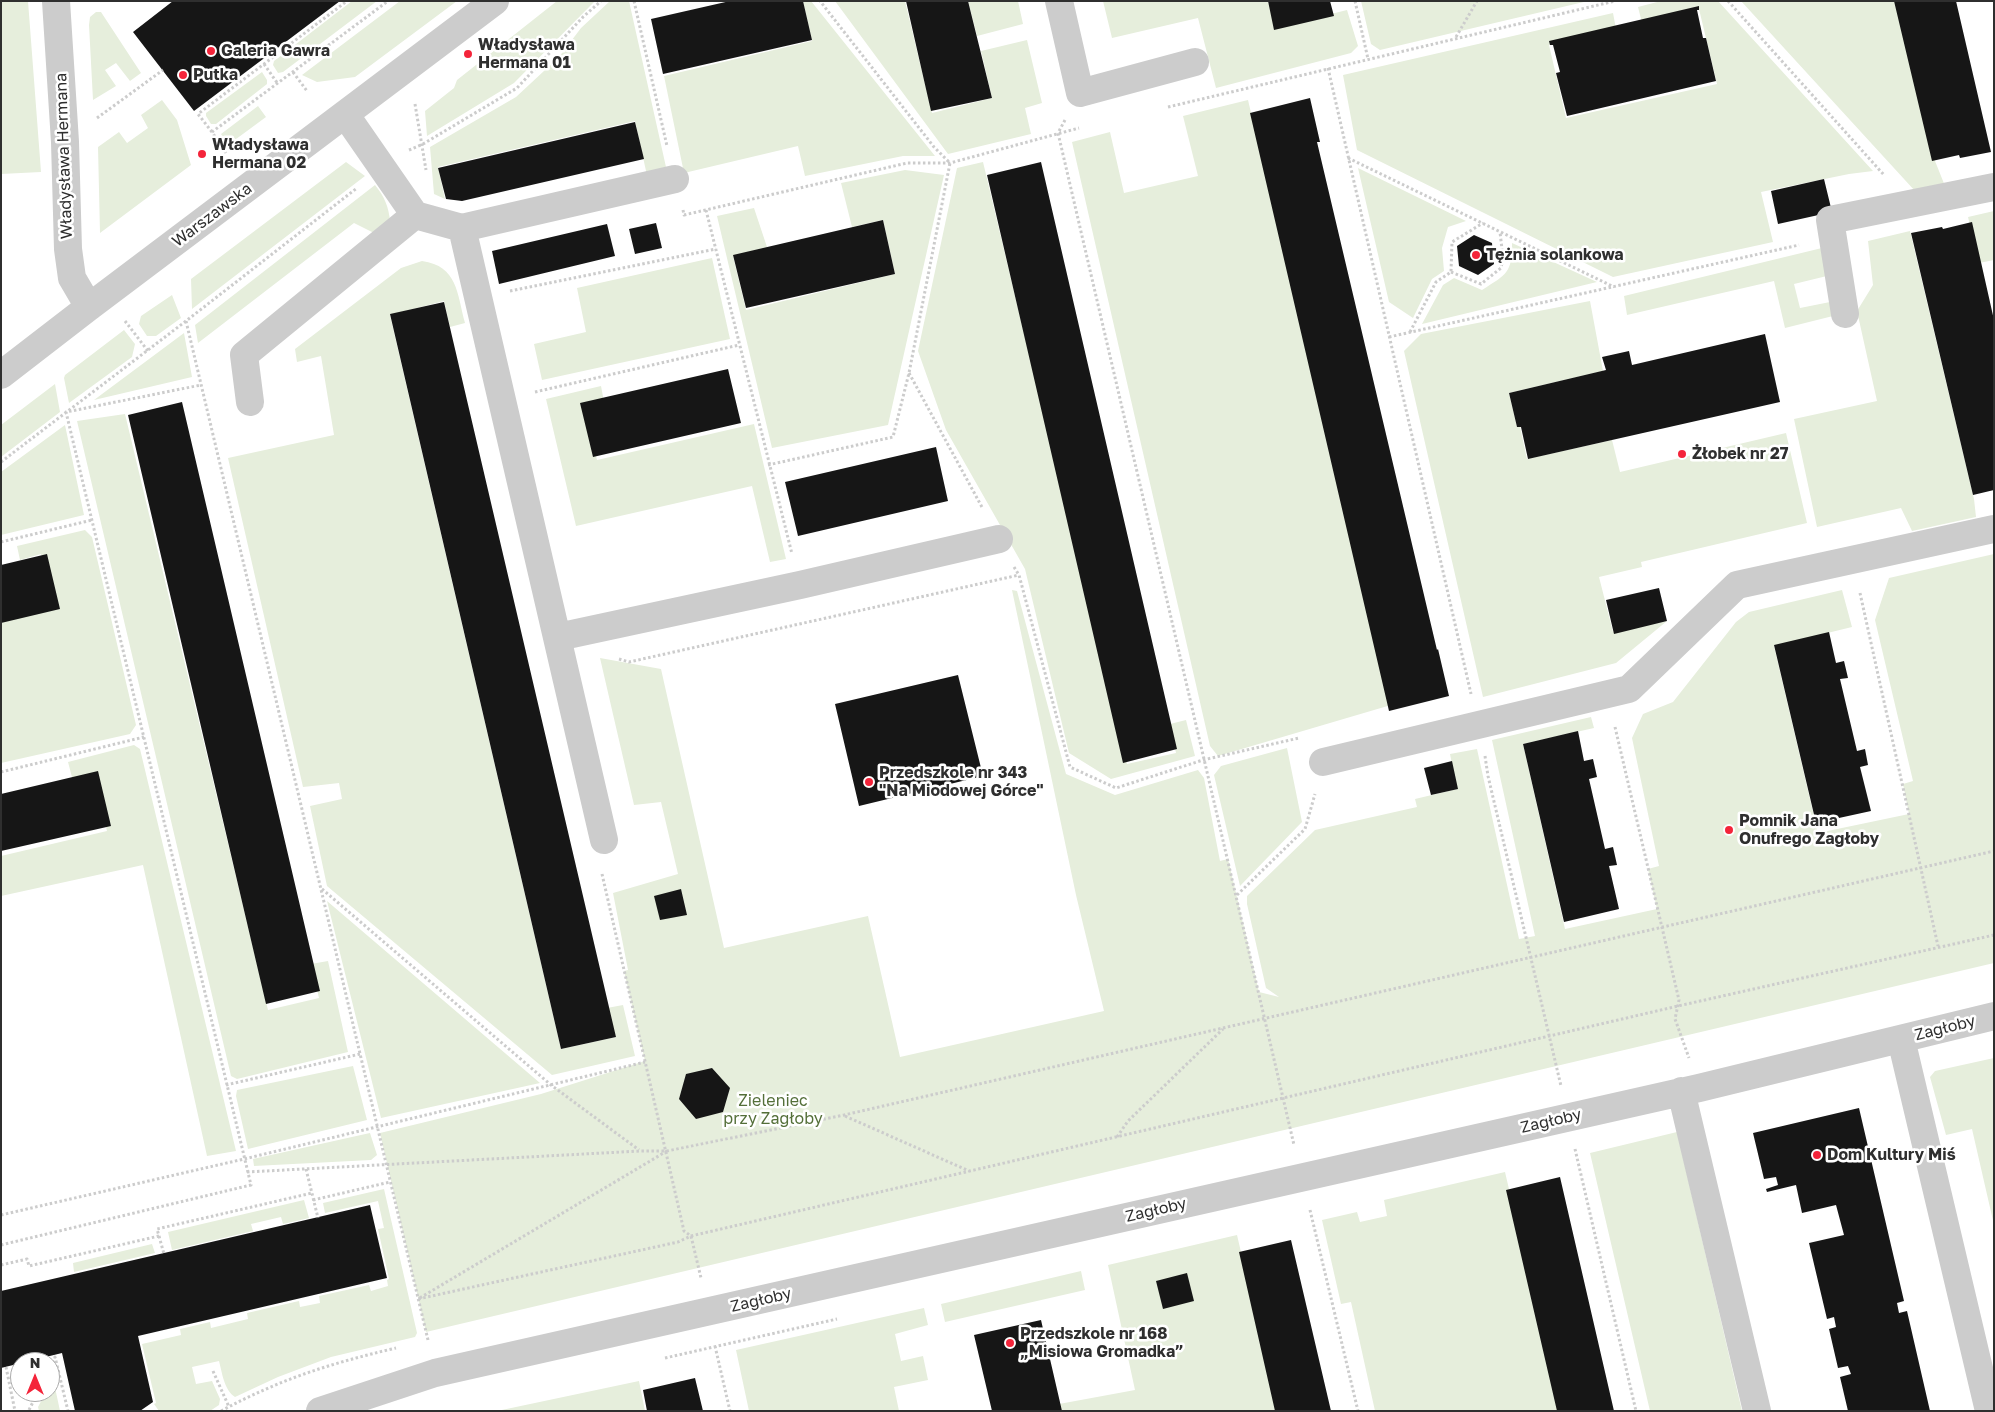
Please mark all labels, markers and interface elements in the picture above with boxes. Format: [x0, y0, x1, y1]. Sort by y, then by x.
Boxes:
place label: Władysława Hermana 01 [478, 35, 575, 73]
place label: Galeria Gawra [221, 41, 330, 61]
marker: Galeria Gawra [205, 45, 217, 57]
marker: Władysława Hermana 01 [462, 48, 474, 60]
place label: Putka [193, 65, 238, 85]
marker: Putka [177, 69, 189, 81]
street label: Władysława Hermana [51, 72, 77, 240]
place label: Władysława Hermana 02 [212, 135, 309, 173]
marker: Władysława Hermana 02 [196, 148, 208, 160]
street label: Warszawska [168, 179, 256, 251]
place label: Tężnia solankowa [1486, 245, 1624, 265]
marker: Tężnia solankowa [1470, 249, 1482, 261]
place label: Żłobek nr 27 [1692, 444, 1788, 464]
marker: Żłobek nr 27 [1676, 448, 1688, 460]
place label: Przedszkole nr 343 "Na Miodowej Górce" [879, 763, 1044, 801]
marker: Przedszkole nr 343 "Na Miodowej Górce" [863, 776, 875, 788]
place label: Pomnik Jana Onufrego Zagłoby [1739, 811, 1879, 849]
marker: Pomnik Jana Onufrego Zagłoby [1723, 824, 1735, 836]
street label: Zagłoby [1913, 1011, 1977, 1045]
park label: Zieleniec przy Zagłoby [723, 1091, 823, 1129]
street label: Zagłoby [1519, 1105, 1583, 1137]
place label: Dom Kultury Miś [1827, 1145, 1956, 1165]
marker: Dom Kultury Miś [1811, 1149, 1823, 1161]
street label: Zagłoby [1124, 1194, 1188, 1226]
street label: Zagłoby [729, 1284, 793, 1316]
place label: Przedszkole nr 168 „Misiowa Gromadka” [1020, 1324, 1184, 1362]
marker: Przedszkole nr 168 „Misiowa Gromadka” [1004, 1337, 1016, 1349]
north arrow [10, 1352, 60, 1402]
text: N [30, 1354, 40, 1371]

